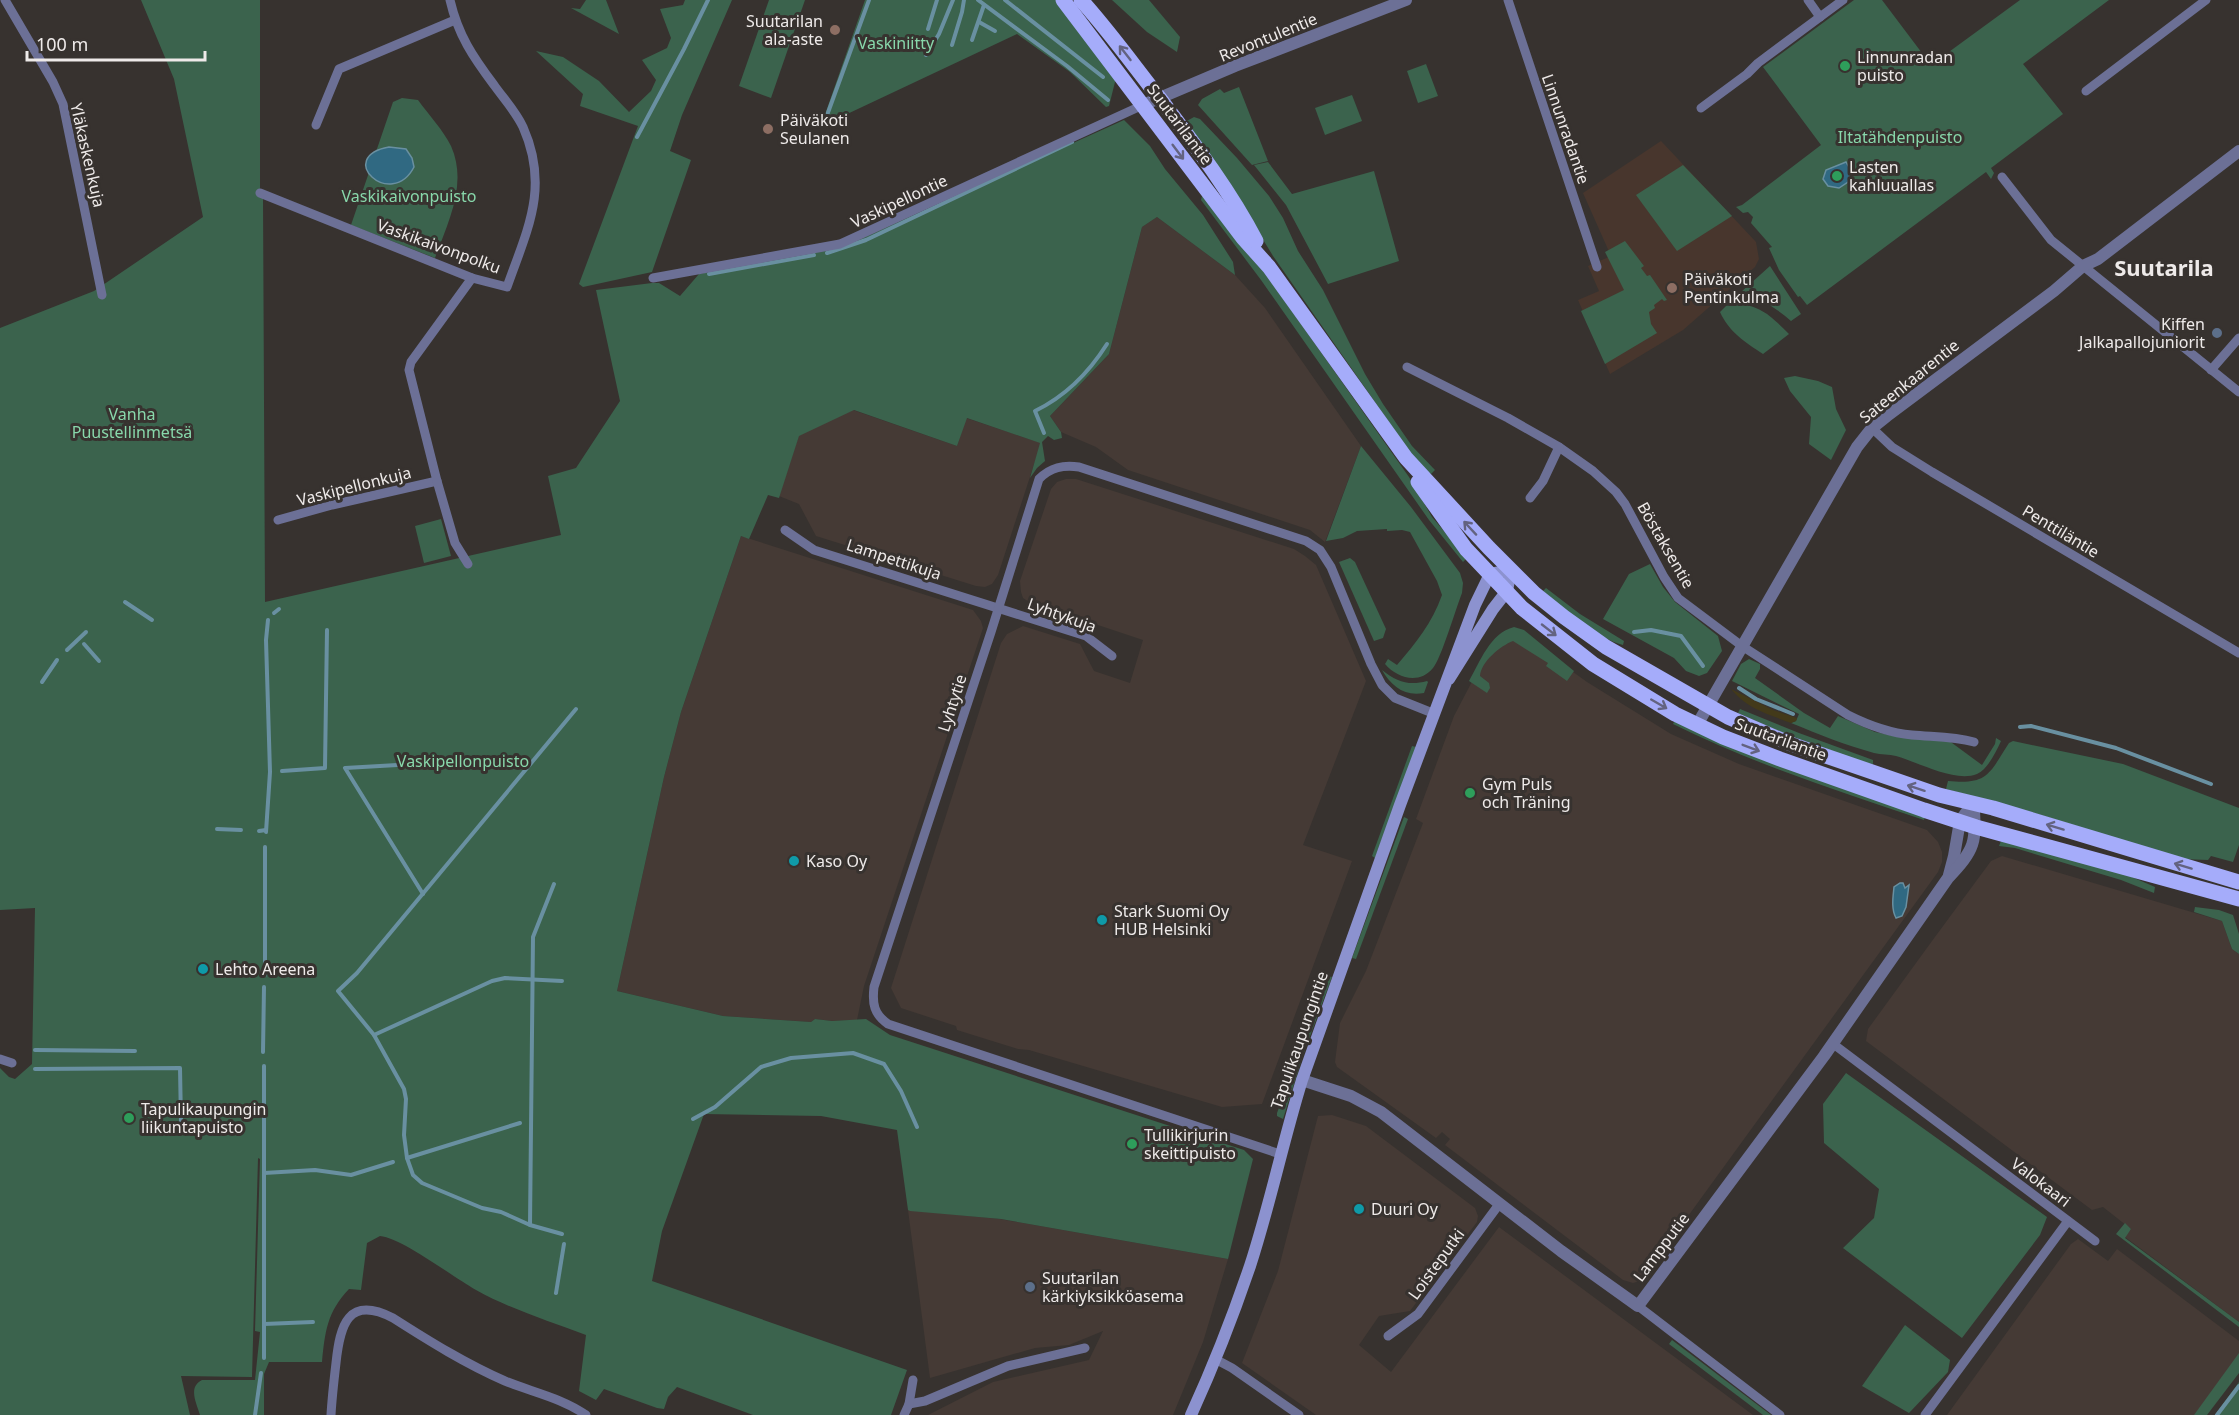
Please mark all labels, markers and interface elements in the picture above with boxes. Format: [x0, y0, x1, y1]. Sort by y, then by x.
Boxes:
street label: Revontulentie [1216, 7, 1320, 67]
place label: Suutarilan ala-aste [746, 10, 823, 50]
marker: Suutarilan ala-aste [828, 23, 842, 37]
scale bar [27, 24, 206, 62]
text: 100 m [36, 32, 88, 56]
park label: Vaskiniitty [858, 32, 935, 54]
one-way arrow [1118, 45, 1131, 61]
place label: Linnunradan puisto [1857, 46, 1953, 86]
marker: Linnunradan puisto [1838, 59, 1852, 73]
street label: Linnunradantie [1537, 71, 1595, 187]
street label: Suutarilantie [1142, 79, 1218, 169]
street label: Yläkaskenkuja [65, 101, 111, 209]
place label: Päiväkoti Seulanen [780, 109, 850, 149]
marker: Päiväkoti Seulanen [761, 122, 775, 136]
park label: Iltatähdenpuisto [1838, 126, 1962, 148]
one-way arrow [1172, 144, 1185, 160]
place label: Lasten kahluuallas [1849, 156, 1934, 196]
street label: Vaskipellontie [847, 169, 951, 233]
marker: Lasten kahluuallas [1830, 169, 1844, 183]
park label: Vaskikaivonpuisto [342, 185, 476, 207]
street label: Vaskikaivonpolku [374, 213, 504, 279]
district label: Suutarila [2114, 252, 2214, 282]
place label: Päiväkoti Pentinkulma [1684, 268, 1779, 308]
marker: Päiväkoti Pentinkulma [1665, 281, 1679, 295]
place label: Kiffen Jalkapallojuniorit [2077, 313, 2205, 353]
marker: Kiffen Jalkapallojuniorit [2210, 326, 2224, 340]
street label: Sateenkaarentie [1855, 334, 1963, 428]
park label: Vanha Puustellinmetsä [72, 403, 192, 443]
street label: Vaskipellonkuja [295, 461, 413, 511]
street label: Böstaksentie [1632, 498, 1700, 592]
street label: Penttiläntie [2018, 499, 2104, 563]
one-way arrow [1463, 521, 1477, 536]
street label: Lampettikuja [844, 533, 944, 585]
street label: Lyhtykuja [1024, 592, 1100, 638]
one-way arrow [1541, 624, 1557, 637]
street label: Lyhtytie [932, 671, 972, 735]
one-way arrow [1650, 698, 1667, 710]
street label: Suutarilantie [1732, 712, 1830, 766]
one-way arrow [1741, 743, 1760, 754]
park label: Vaskipellonpuisto [397, 750, 529, 772]
place label: Gym Puls och Träning [1482, 773, 1571, 813]
one-way arrow [1907, 782, 1926, 793]
marker: Gym Puls och Träning [1463, 786, 1477, 800]
one-way arrow [2046, 821, 2065, 832]
place label: Kaso Oy [806, 850, 868, 872]
marker: Kaso Oy [787, 854, 801, 868]
one-way arrow [2174, 860, 2193, 871]
place label: Stark Suomi Oy HUB Helsinki [1114, 900, 1230, 940]
marker: Stark Suomi Oy HUB Helsinki [1095, 913, 1109, 927]
place label: Lehto Areena [215, 958, 315, 980]
marker: Lehto Areena [196, 962, 210, 976]
street label: Tapulikaupungintie [1265, 968, 1333, 1112]
place label: Tapulikaupungin liikuntapuisto [141, 1098, 266, 1138]
marker: Tapulikaupungin liikuntapuisto [122, 1111, 136, 1125]
place label: Tullikirjurin skeittipuisto [1144, 1124, 1236, 1164]
marker: Tullikirjurin skeittipuisto [1125, 1137, 1139, 1151]
street label: Valokaari [2007, 1152, 2075, 1212]
place label: Duuri Oy [1371, 1198, 1439, 1220]
marker: Duuri Oy [1352, 1202, 1366, 1216]
street label: Lampputie [1628, 1208, 1694, 1286]
street label: Loisteputki [1403, 1224, 1469, 1304]
place label: Suutarilan kärkiyksikköasema [1042, 1267, 1184, 1307]
marker: Suutarilan kärkiyksikköasema [1023, 1280, 1037, 1294]

